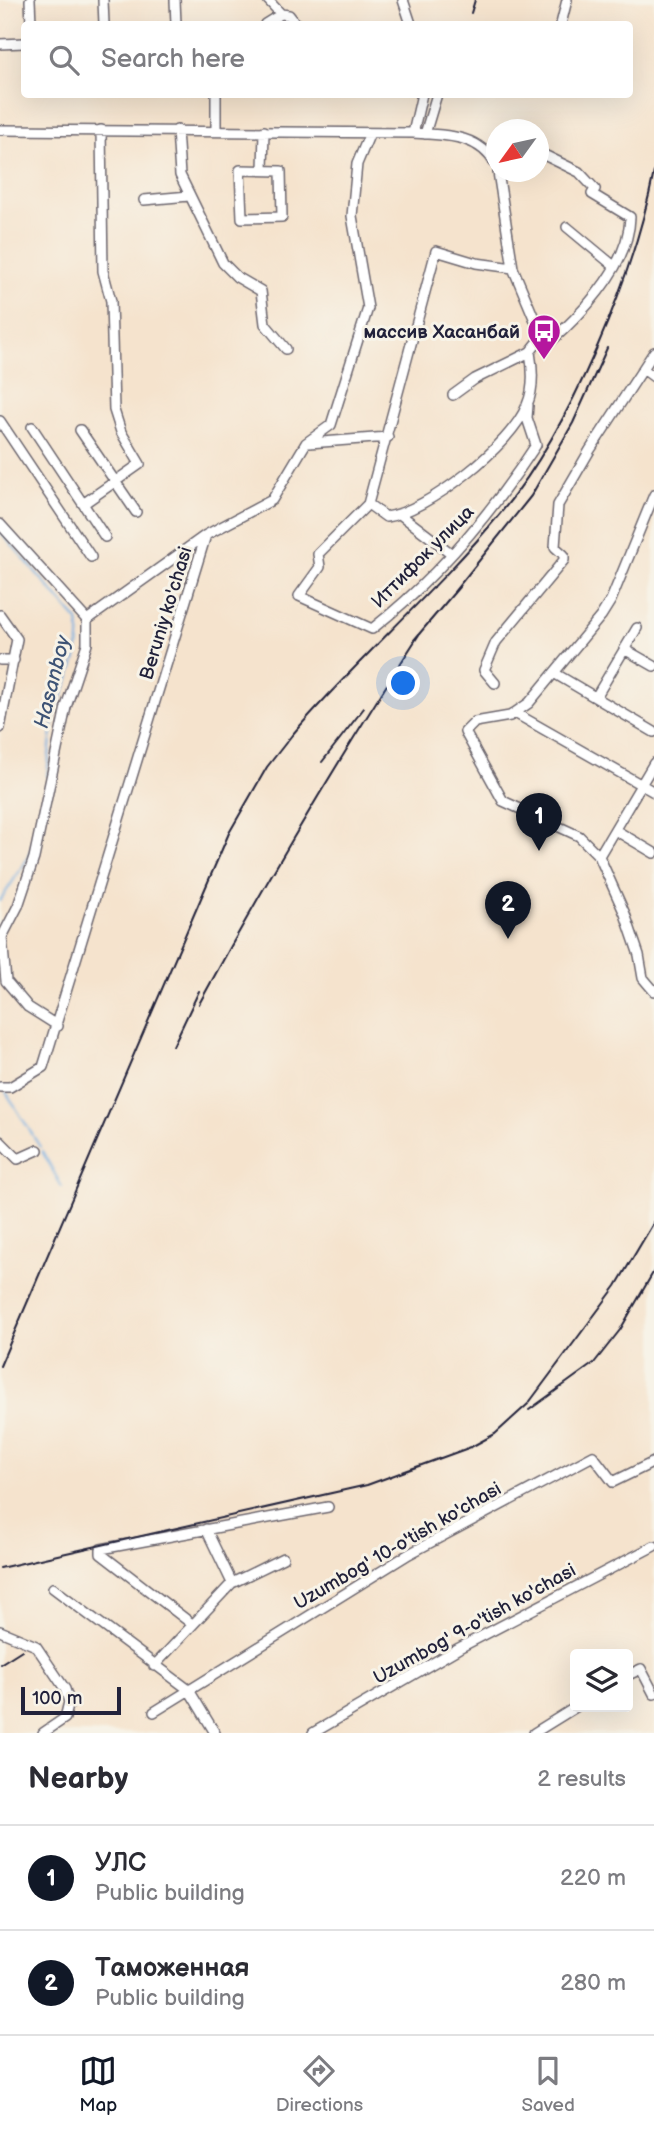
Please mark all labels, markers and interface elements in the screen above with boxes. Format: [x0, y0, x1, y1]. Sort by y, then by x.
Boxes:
search box [21, 21, 633, 98]
icon: search [45, 41, 83, 79]
text: Search here [101, 44, 245, 75]
north arrow [486, 119, 549, 182]
bus stop icon: массив Хасанбай [525, 312, 563, 361]
place label: массив Хасанбай [364, 321, 520, 344]
street label: Иттифок улица [367, 501, 479, 613]
street label: Beruniy ko'chasi [135, 544, 198, 683]
water label: Hasanboy [29, 633, 76, 731]
your location [386, 666, 420, 700]
pin: 1 [516, 793, 562, 851]
pin: 2 [485, 881, 531, 939]
street label: Uzumbog' 10-o'tish ko'chasi [290, 1477, 505, 1615]
street label: Uzumbog' 9-o'tish ko'chasi [369, 1559, 580, 1690]
map controls [570, 1649, 633, 1712]
button: layers [570, 1649, 633, 1712]
scale bar [21, 1684, 121, 1716]
text: 100 m [32, 1687, 83, 1710]
text: Nearby [28, 1761, 128, 1797]
text: 2 results [537, 1765, 626, 1793]
text: УЛС [95, 1848, 146, 1879]
text: 1 [46, 1864, 56, 1892]
text: 220 m [560, 1864, 626, 1892]
text: Public building [95, 1879, 245, 1907]
text: Таможенная [95, 1953, 250, 1984]
text: 2 [44, 1969, 58, 1997]
text: 280 m [560, 1969, 626, 1997]
text: Public building [95, 1984, 245, 2012]
tab: Map [79, 2052, 117, 2117]
tab: Directions [276, 2052, 363, 2117]
tab: Saved [521, 2052, 575, 2117]

